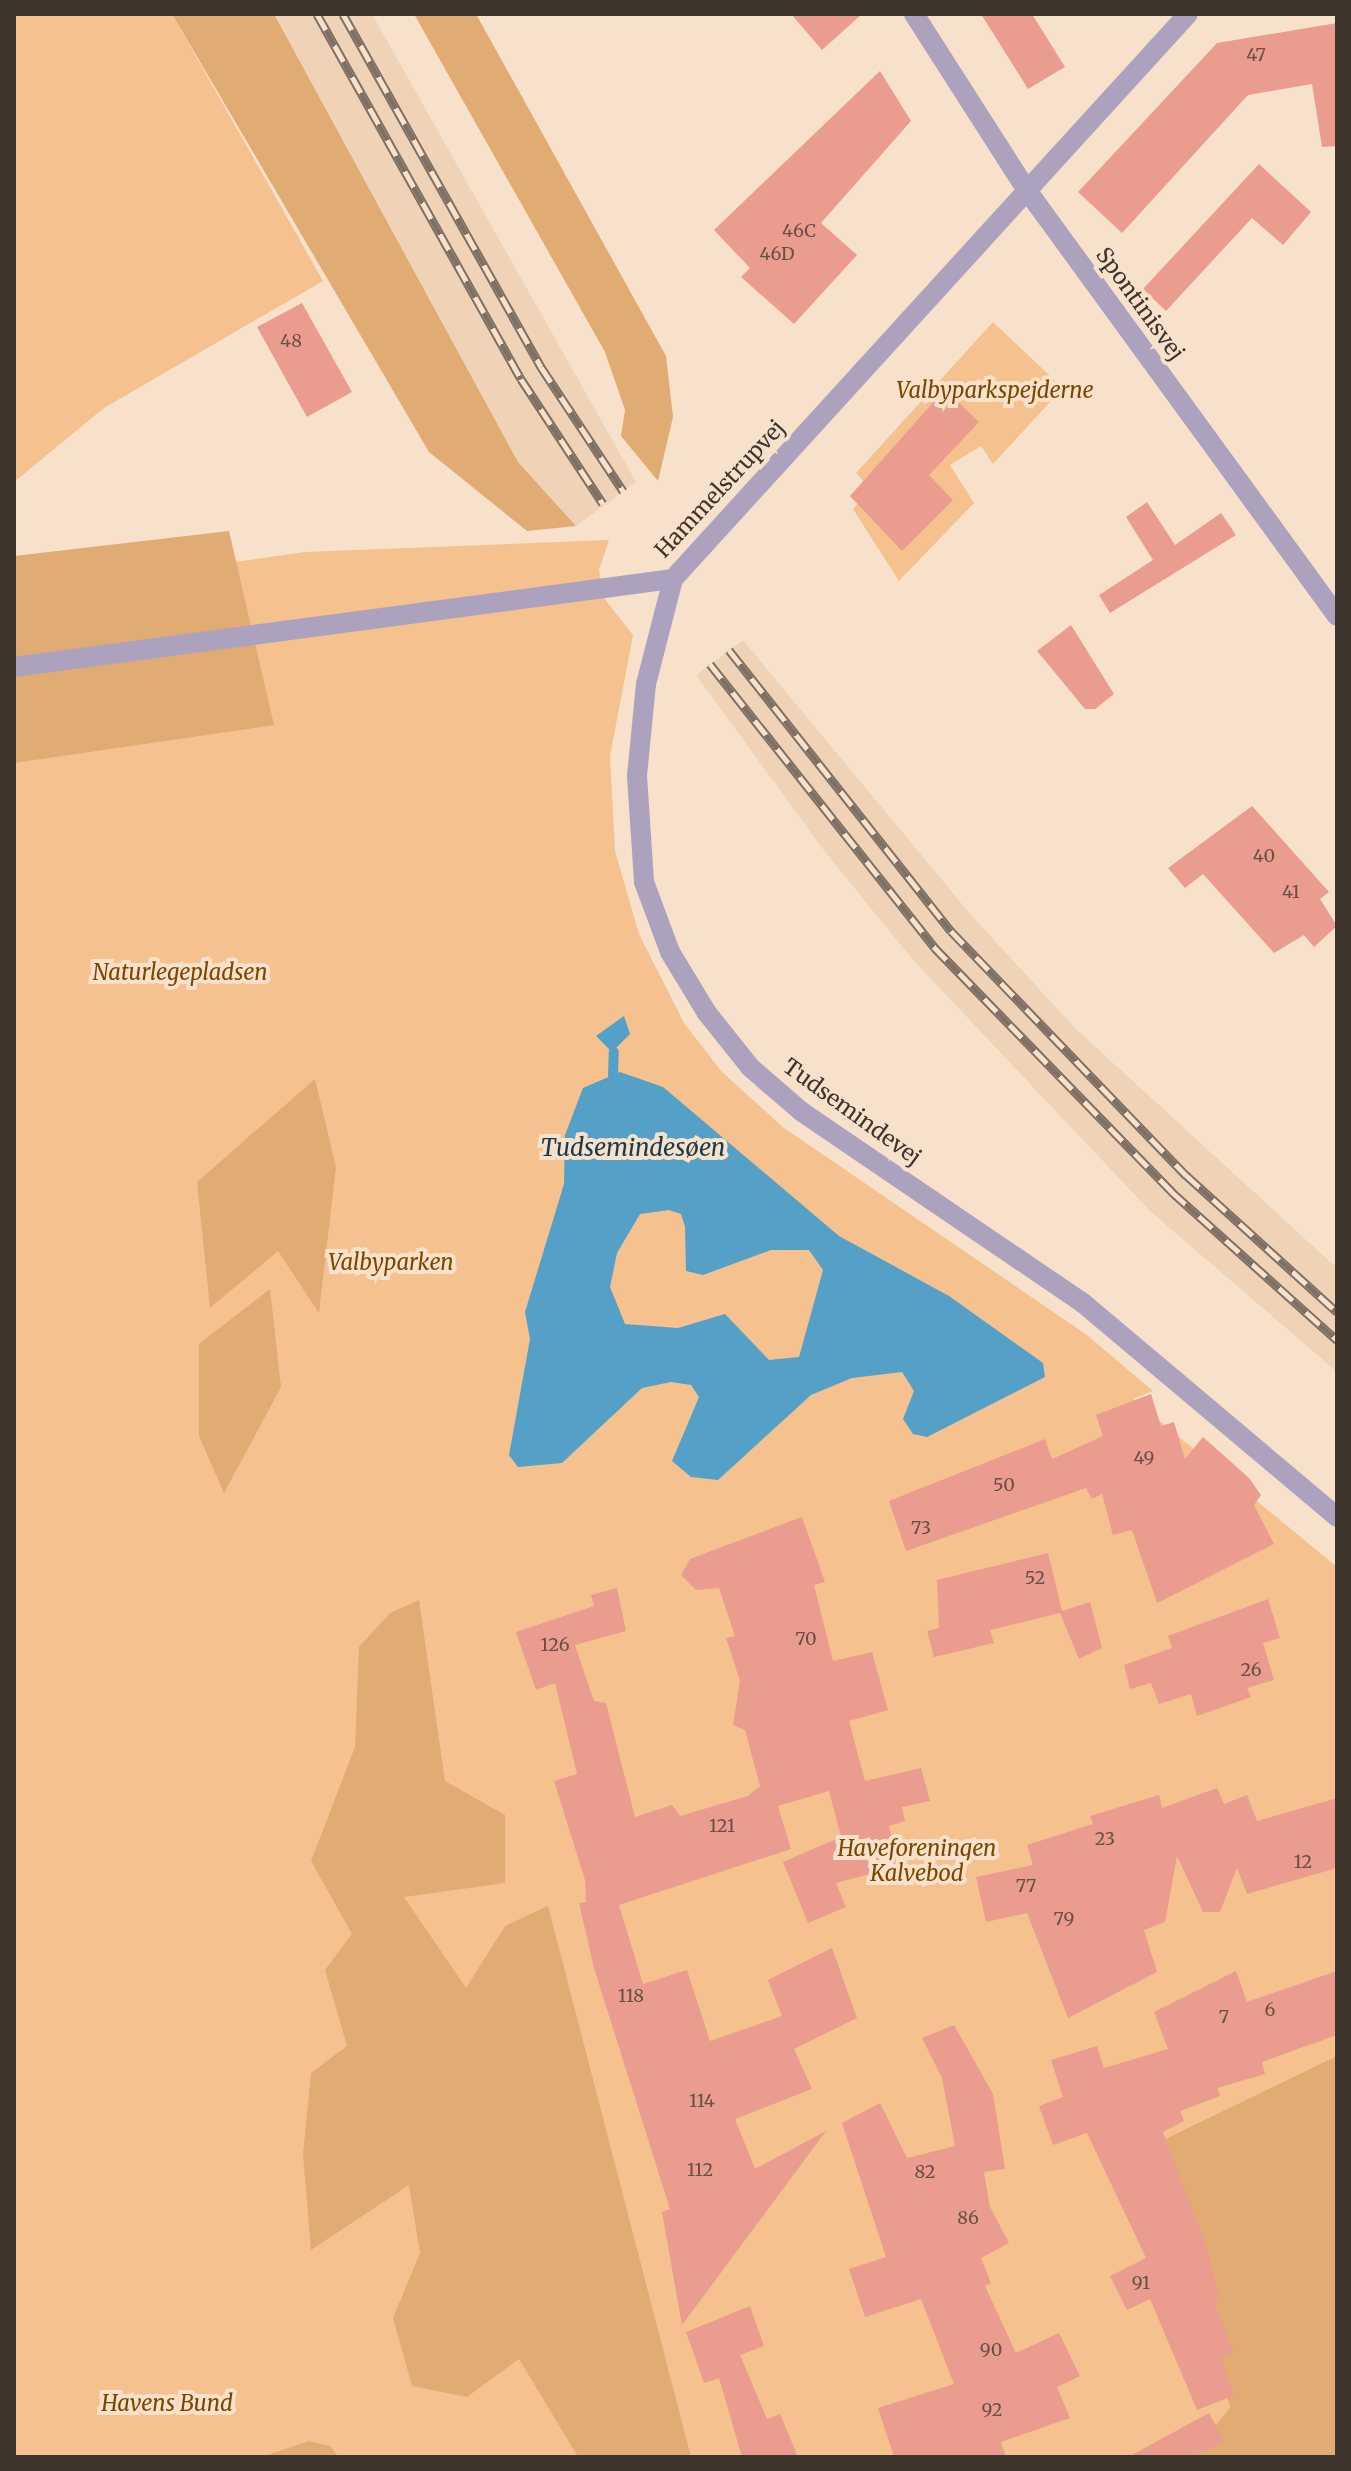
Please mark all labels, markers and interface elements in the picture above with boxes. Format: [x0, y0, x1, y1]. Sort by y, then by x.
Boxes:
house number: 47 [1246, 44, 1266, 66]
house number: 46C [782, 220, 816, 242]
street label: Spontinisvej [1090, 242, 1190, 366]
house number: 46D [760, 243, 794, 265]
house number: 48 [280, 330, 302, 352]
park label: Valbyparkspejderne [896, 378, 1094, 404]
street label: Hammelstrupvej [650, 415, 790, 563]
house number: 40 [1253, 845, 1275, 867]
house number: 41 [1282, 881, 1300, 903]
park label: Naturlegepladsen [92, 960, 268, 986]
street label: Tudsemindevej [778, 1053, 926, 1171]
water label: Tudsemindesøen [541, 1134, 725, 1162]
park label: Valbyparken [328, 1250, 454, 1276]
house number: 49 [1134, 1447, 1154, 1469]
house number: 50 [993, 1474, 1015, 1496]
house number: 73 [911, 1517, 931, 1539]
house number: 52 [1025, 1567, 1045, 1589]
house number: 70 [795, 1628, 817, 1650]
house number: 126 [540, 1634, 570, 1656]
house number: 26 [1240, 1659, 1262, 1681]
house number: 121 [709, 1815, 735, 1837]
house number: 23 [1095, 1828, 1115, 1850]
park label: Haveforeningen Kalvebod [838, 1835, 996, 1886]
house number: 12 [1294, 1851, 1312, 1873]
house number: 77 [1016, 1875, 1036, 1897]
house number: 79 [1054, 1908, 1074, 1930]
house number: 118 [618, 1985, 644, 2007]
house number: 6 [1265, 1999, 1275, 2021]
house number: 7 [1219, 2006, 1229, 2028]
house number: 114 [689, 2090, 715, 2112]
house number: 112 [687, 2159, 713, 2181]
house number: 82 [914, 2161, 936, 2183]
house number: 86 [957, 2207, 979, 2229]
house number: 91 [1132, 2272, 1150, 2294]
house number: 90 [980, 2339, 1002, 2361]
park label: Havens Bund [101, 2391, 233, 2417]
house number: 92 [981, 2399, 1003, 2421]

